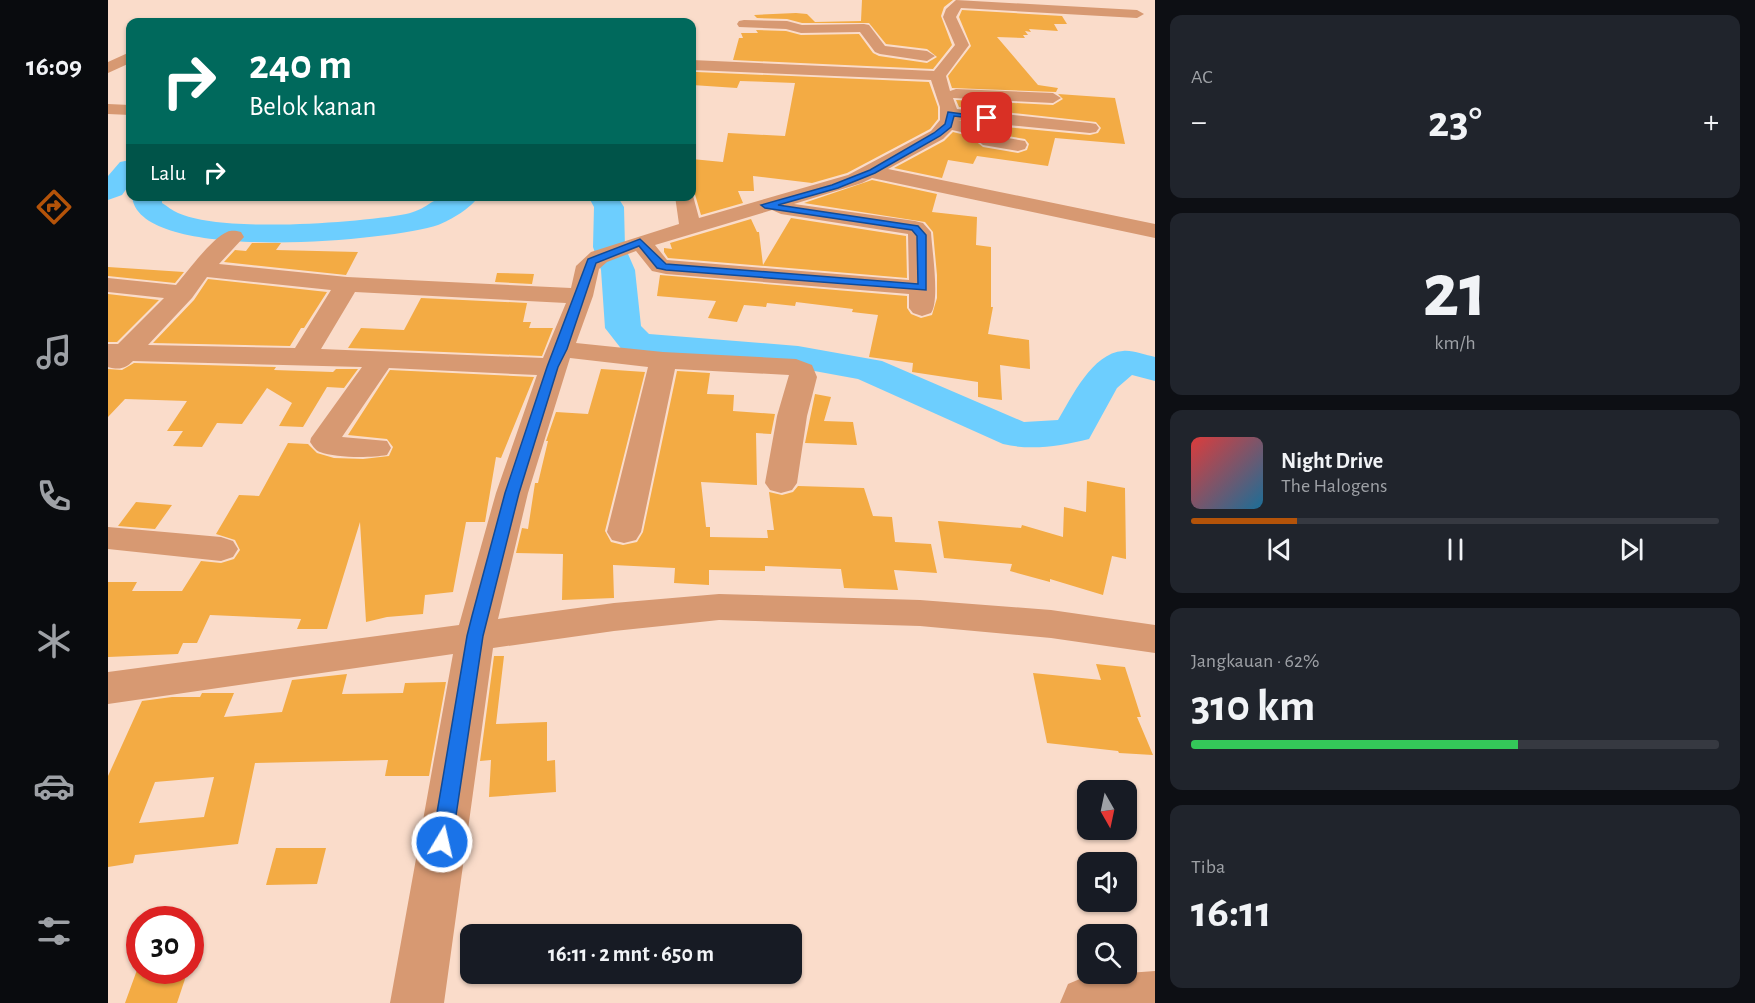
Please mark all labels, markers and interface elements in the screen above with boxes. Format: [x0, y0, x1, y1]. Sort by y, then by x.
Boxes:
icon: right [150, 42, 228, 120]
text: 240 m [249, 44, 352, 86]
text: 16:09 [26, 53, 82, 80]
text: AC [1191, 67, 1213, 87]
pin [961, 92, 1012, 143]
text: Belok kanan [249, 93, 376, 120]
text: 23° [1428, 100, 1482, 145]
icon: arrive [970, 101, 1003, 134]
text: − [1191, 106, 1207, 139]
text: + [1703, 106, 1719, 139]
icon: right [198, 156, 231, 189]
text: Lalu [150, 162, 186, 184]
icon: directions [33, 186, 75, 228]
text: 21 [1423, 253, 1487, 331]
icon: music [33, 331, 75, 373]
text: km/h [1434, 333, 1476, 353]
text: Night Drive [1281, 450, 1383, 472]
icon: phone [33, 475, 75, 517]
text: The Halogens [1281, 476, 1387, 496]
icon: previous [1263, 533, 1296, 566]
icon: pause [1439, 533, 1472, 566]
icon: next [1615, 533, 1648, 566]
icon: climate [33, 620, 75, 662]
text: Jangkauan · 62% [1191, 651, 1320, 671]
text: 310 km [1191, 684, 1315, 729]
icon: car [33, 765, 75, 807]
north arrow [1077, 780, 1137, 840]
map controls [1077, 780, 1137, 984]
position arrow [410, 810, 474, 874]
button: sound [1077, 852, 1137, 912]
text: Tiba [1191, 857, 1225, 877]
text: 16:11 [1191, 890, 1272, 935]
speed limit sign: 30 [126, 906, 204, 984]
icon: filters [33, 910, 75, 952]
button: search [1077, 924, 1137, 984]
text: 16:11 · 2 mnt · 650 m [548, 943, 714, 965]

